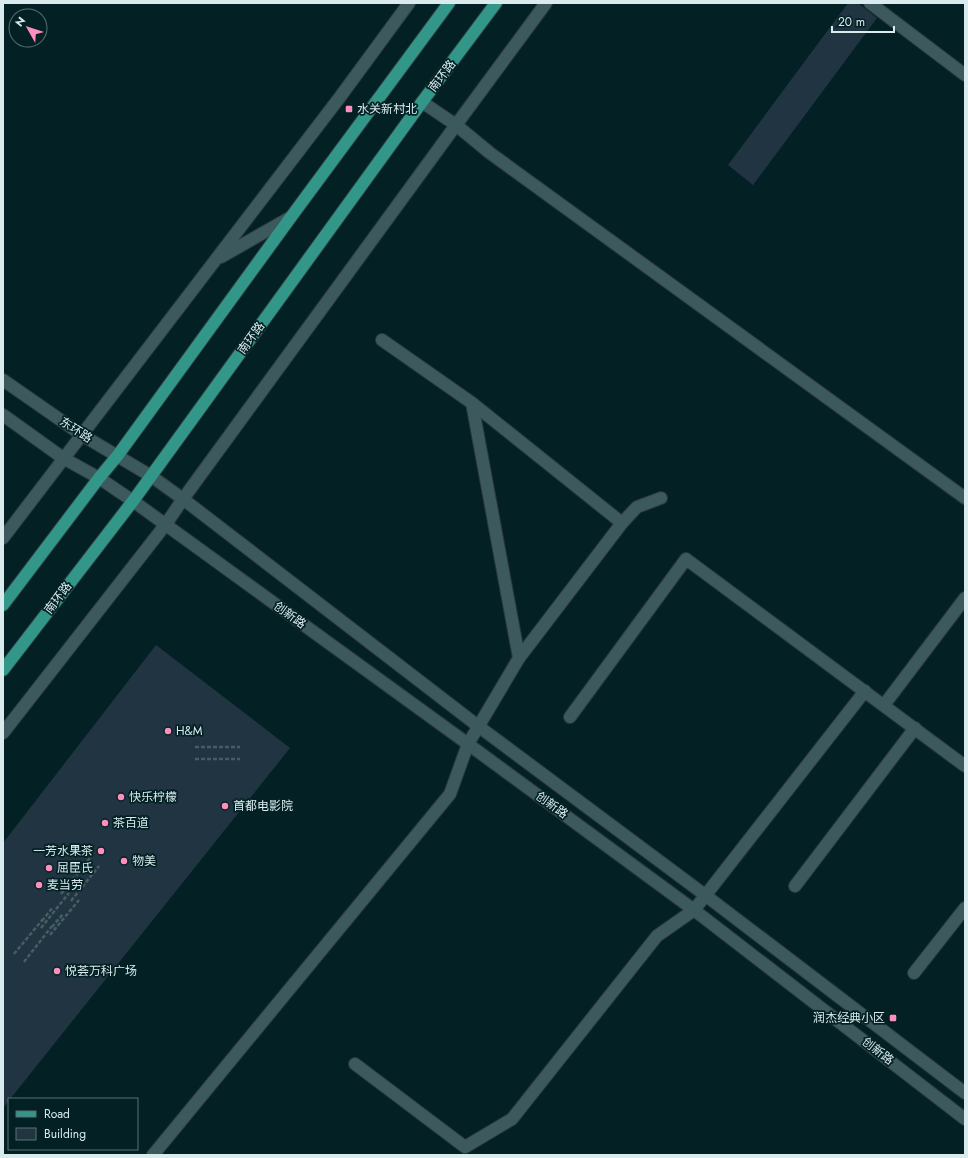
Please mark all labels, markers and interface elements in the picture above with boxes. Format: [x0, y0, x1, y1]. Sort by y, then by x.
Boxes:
north arrow [8, 8, 48, 48]
scale bar [832, 8, 894, 34]
text: N [11, 13, 29, 30]
text: 20 m [838, 13, 865, 31]
street label: 南环路 [424, 56, 460, 96]
place label: 水关新村北 [357, 100, 417, 118]
marker: 水关新村北 [344, 104, 354, 114]
street label: 南环路 [233, 318, 269, 358]
street label: 东环路 [56, 413, 96, 447]
street label: 南环路 [40, 578, 76, 618]
street label: 创新路 [270, 597, 310, 633]
place label: H&M [176, 722, 203, 740]
marker: H&M [163, 726, 173, 736]
street label: 创新路 [532, 787, 572, 823]
place label: 快乐柠檬 [129, 788, 177, 806]
marker: 快乐柠檬 [116, 792, 126, 802]
place label: 首都电影院 [233, 797, 293, 815]
marker: 首都电影院 [220, 801, 230, 811]
place label: 茶百道 [113, 814, 149, 832]
marker: 茶百道 [100, 818, 110, 828]
place label: 一芳水果茶 [33, 842, 93, 860]
marker: 一芳水果茶 [96, 846, 106, 856]
place label: 物美 [132, 852, 156, 870]
marker: 物美 [119, 856, 129, 866]
place label: 屈臣氏 [57, 859, 93, 877]
marker: 屈臣氏 [44, 863, 54, 873]
place label: 麦当劳 [47, 876, 83, 894]
marker: 麦当劳 [34, 880, 44, 890]
place label: 悦荟万科广场 [65, 962, 137, 980]
marker: 悦荟万科广场 [52, 966, 62, 976]
place label: 润杰经典小区 [813, 1009, 885, 1027]
marker: 润杰经典小区 [888, 1013, 898, 1023]
street label: 创新路 [858, 1033, 898, 1069]
legend [8, 1098, 138, 1150]
text: Road [44, 1105, 70, 1123]
text: Building [44, 1125, 86, 1143]

